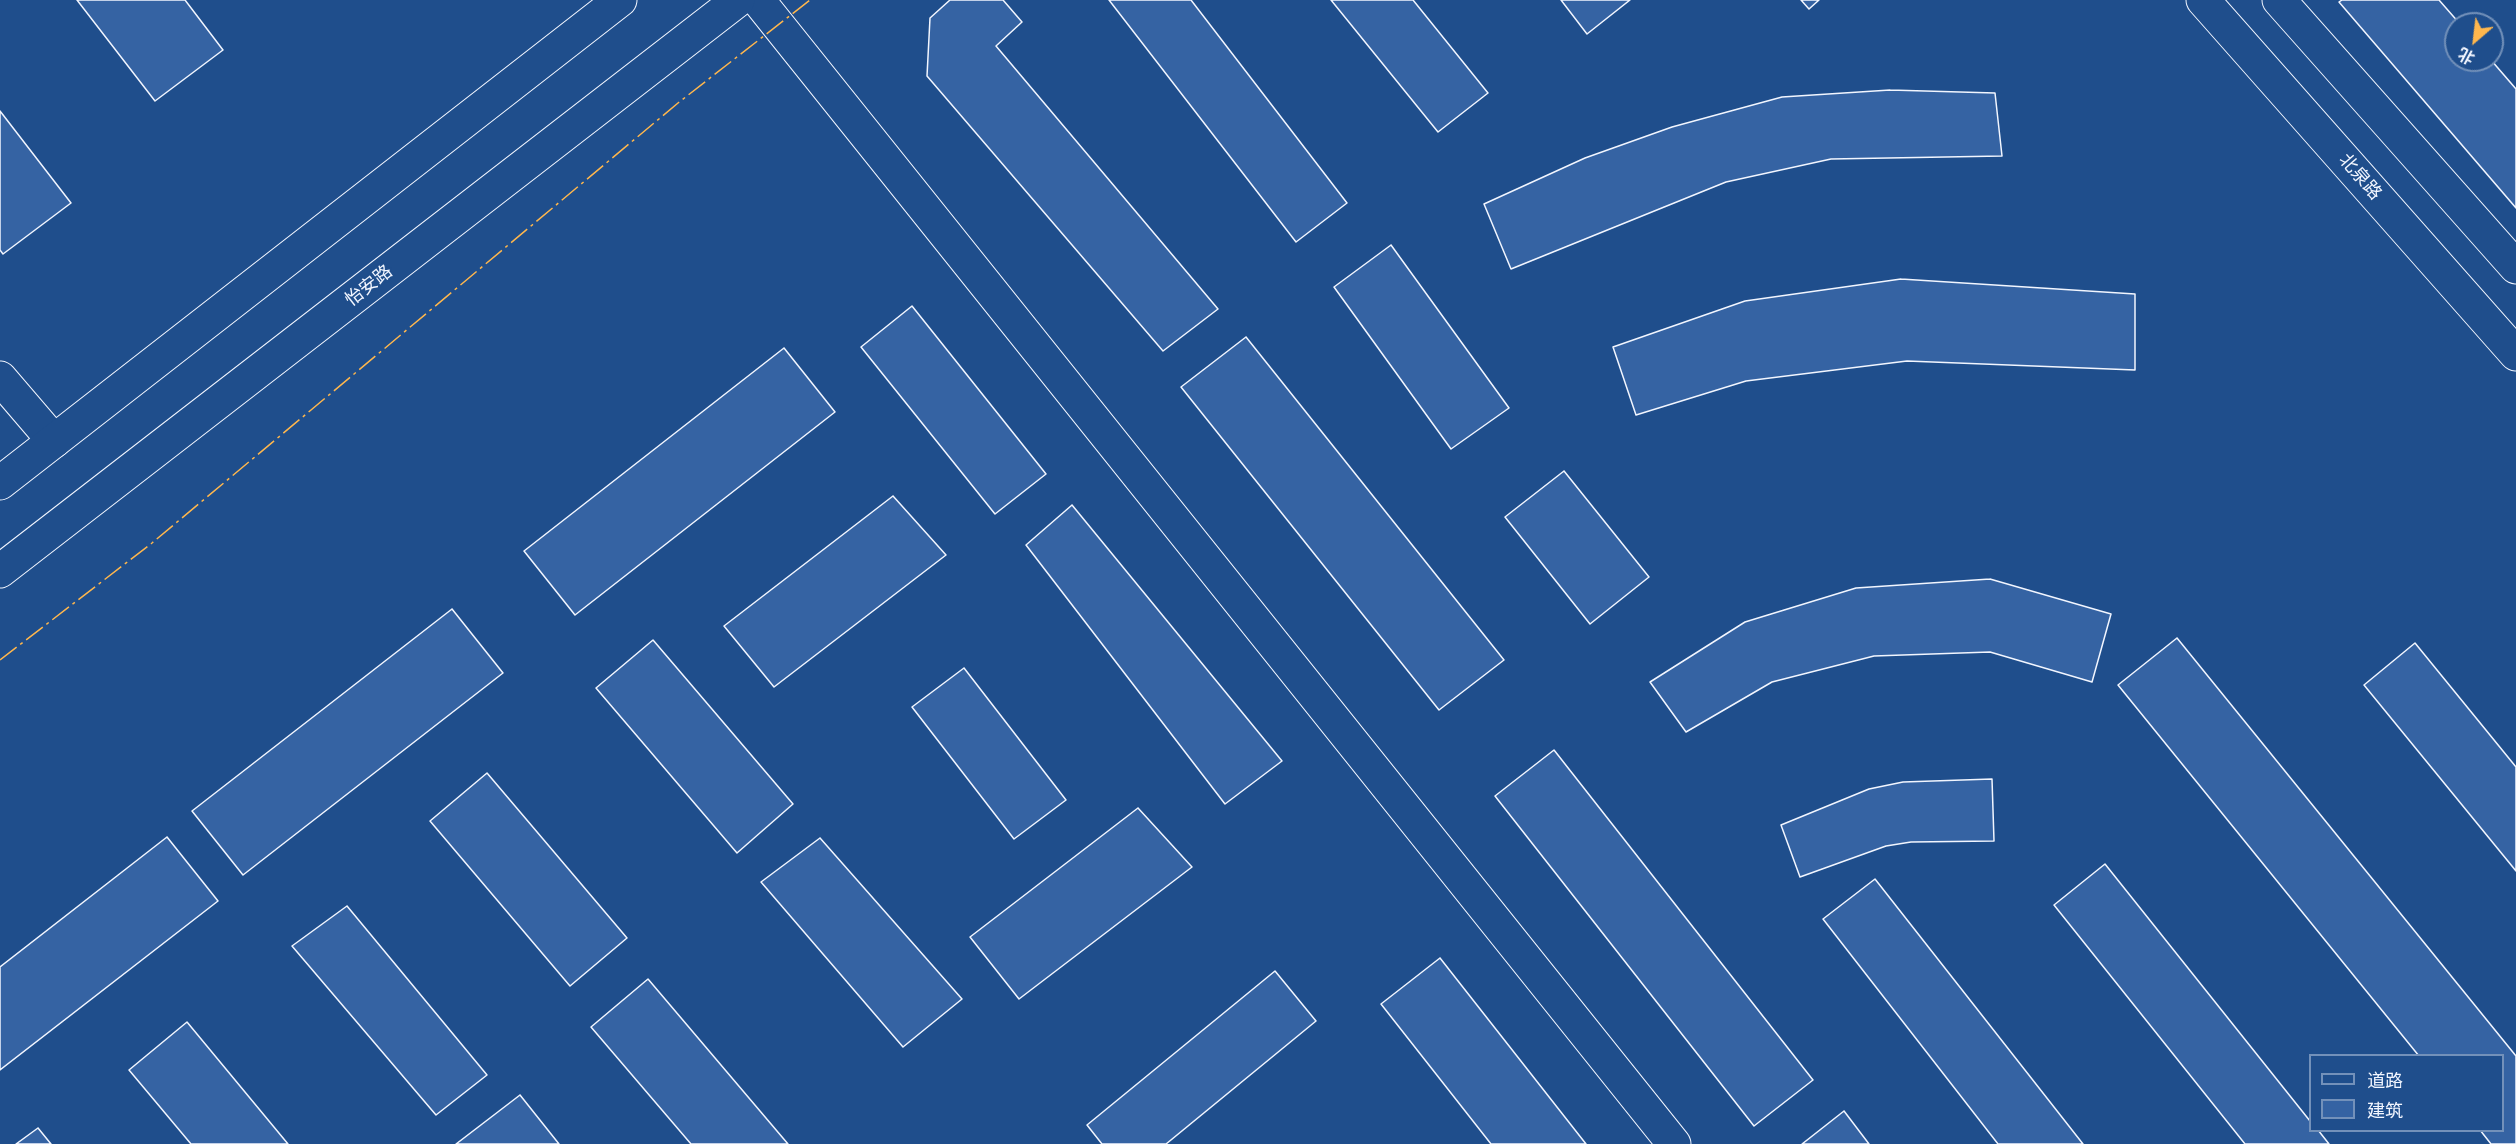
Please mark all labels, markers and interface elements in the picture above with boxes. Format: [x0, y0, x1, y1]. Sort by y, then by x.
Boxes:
north arrow [2444, 12, 2504, 72]
text: 北 [2455, 44, 2478, 69]
street label: 北泉路 [2334, 150, 2386, 204]
street label: 怡安路 [341, 261, 397, 311]
legend [2309, 1054, 2504, 1132]
text: 道路 [2367, 1069, 2403, 1092]
text: 建筑 [2367, 1099, 2403, 1122]

